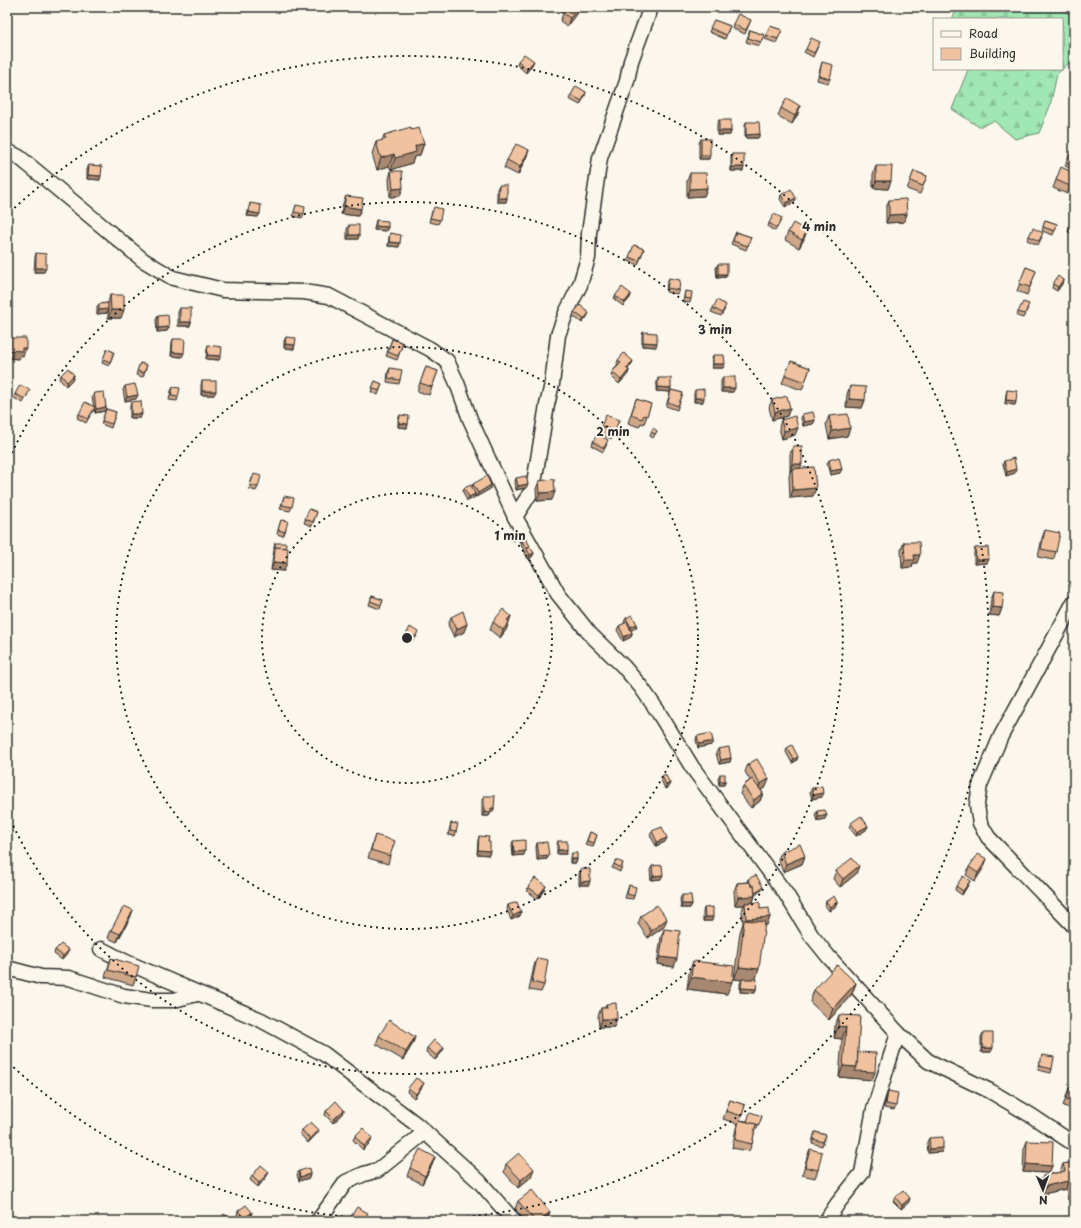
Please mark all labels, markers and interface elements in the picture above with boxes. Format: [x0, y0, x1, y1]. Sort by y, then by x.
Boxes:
legend [933, 18, 1063, 70]
text: Road [969, 24, 998, 42]
text: Building [969, 44, 1016, 62]
text: 4 min [802, 217, 836, 235]
text: 3 min [698, 320, 732, 338]
text: 2 min [596, 422, 630, 440]
text: 1 min [494, 526, 526, 544]
centre of rings [400, 631, 414, 645]
north arrow [1023, 1170, 1063, 1210]
text: N [1038, 1192, 1048, 1209]

